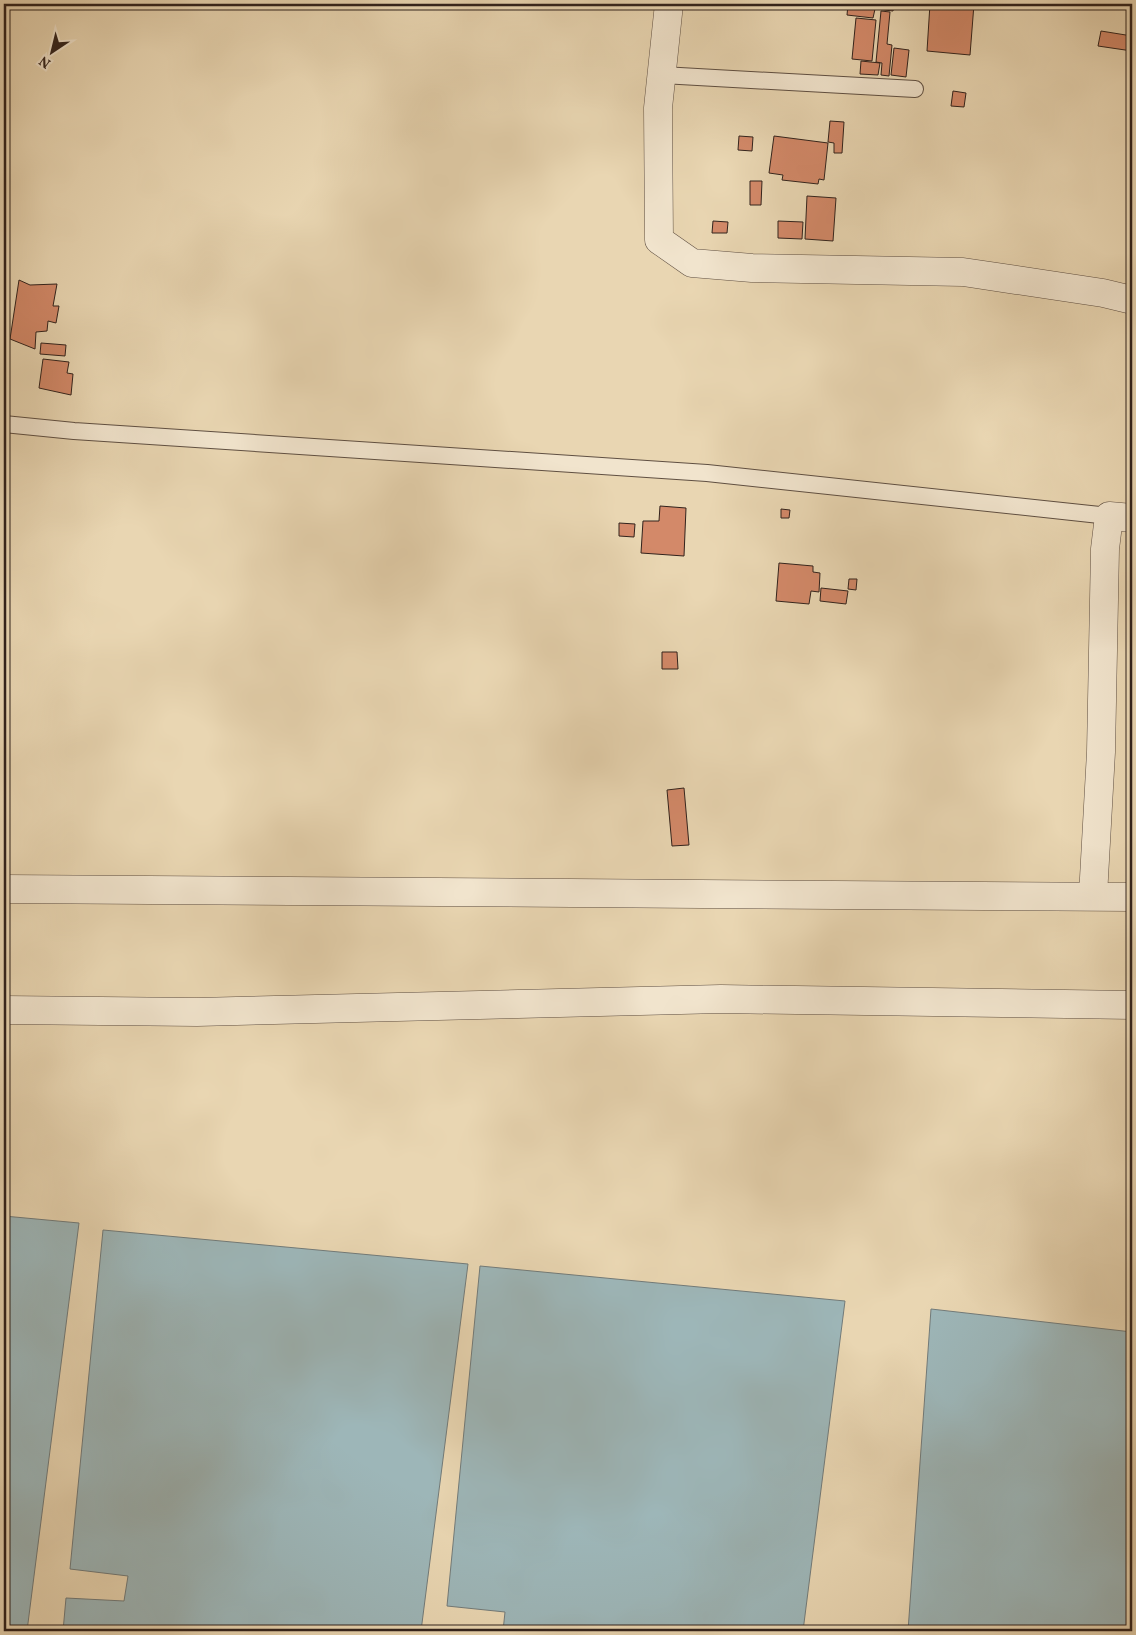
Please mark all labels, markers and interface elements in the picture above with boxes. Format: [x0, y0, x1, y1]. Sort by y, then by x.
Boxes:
north arrow [28, 28, 78, 78]
text: N [36, 51, 55, 72]

